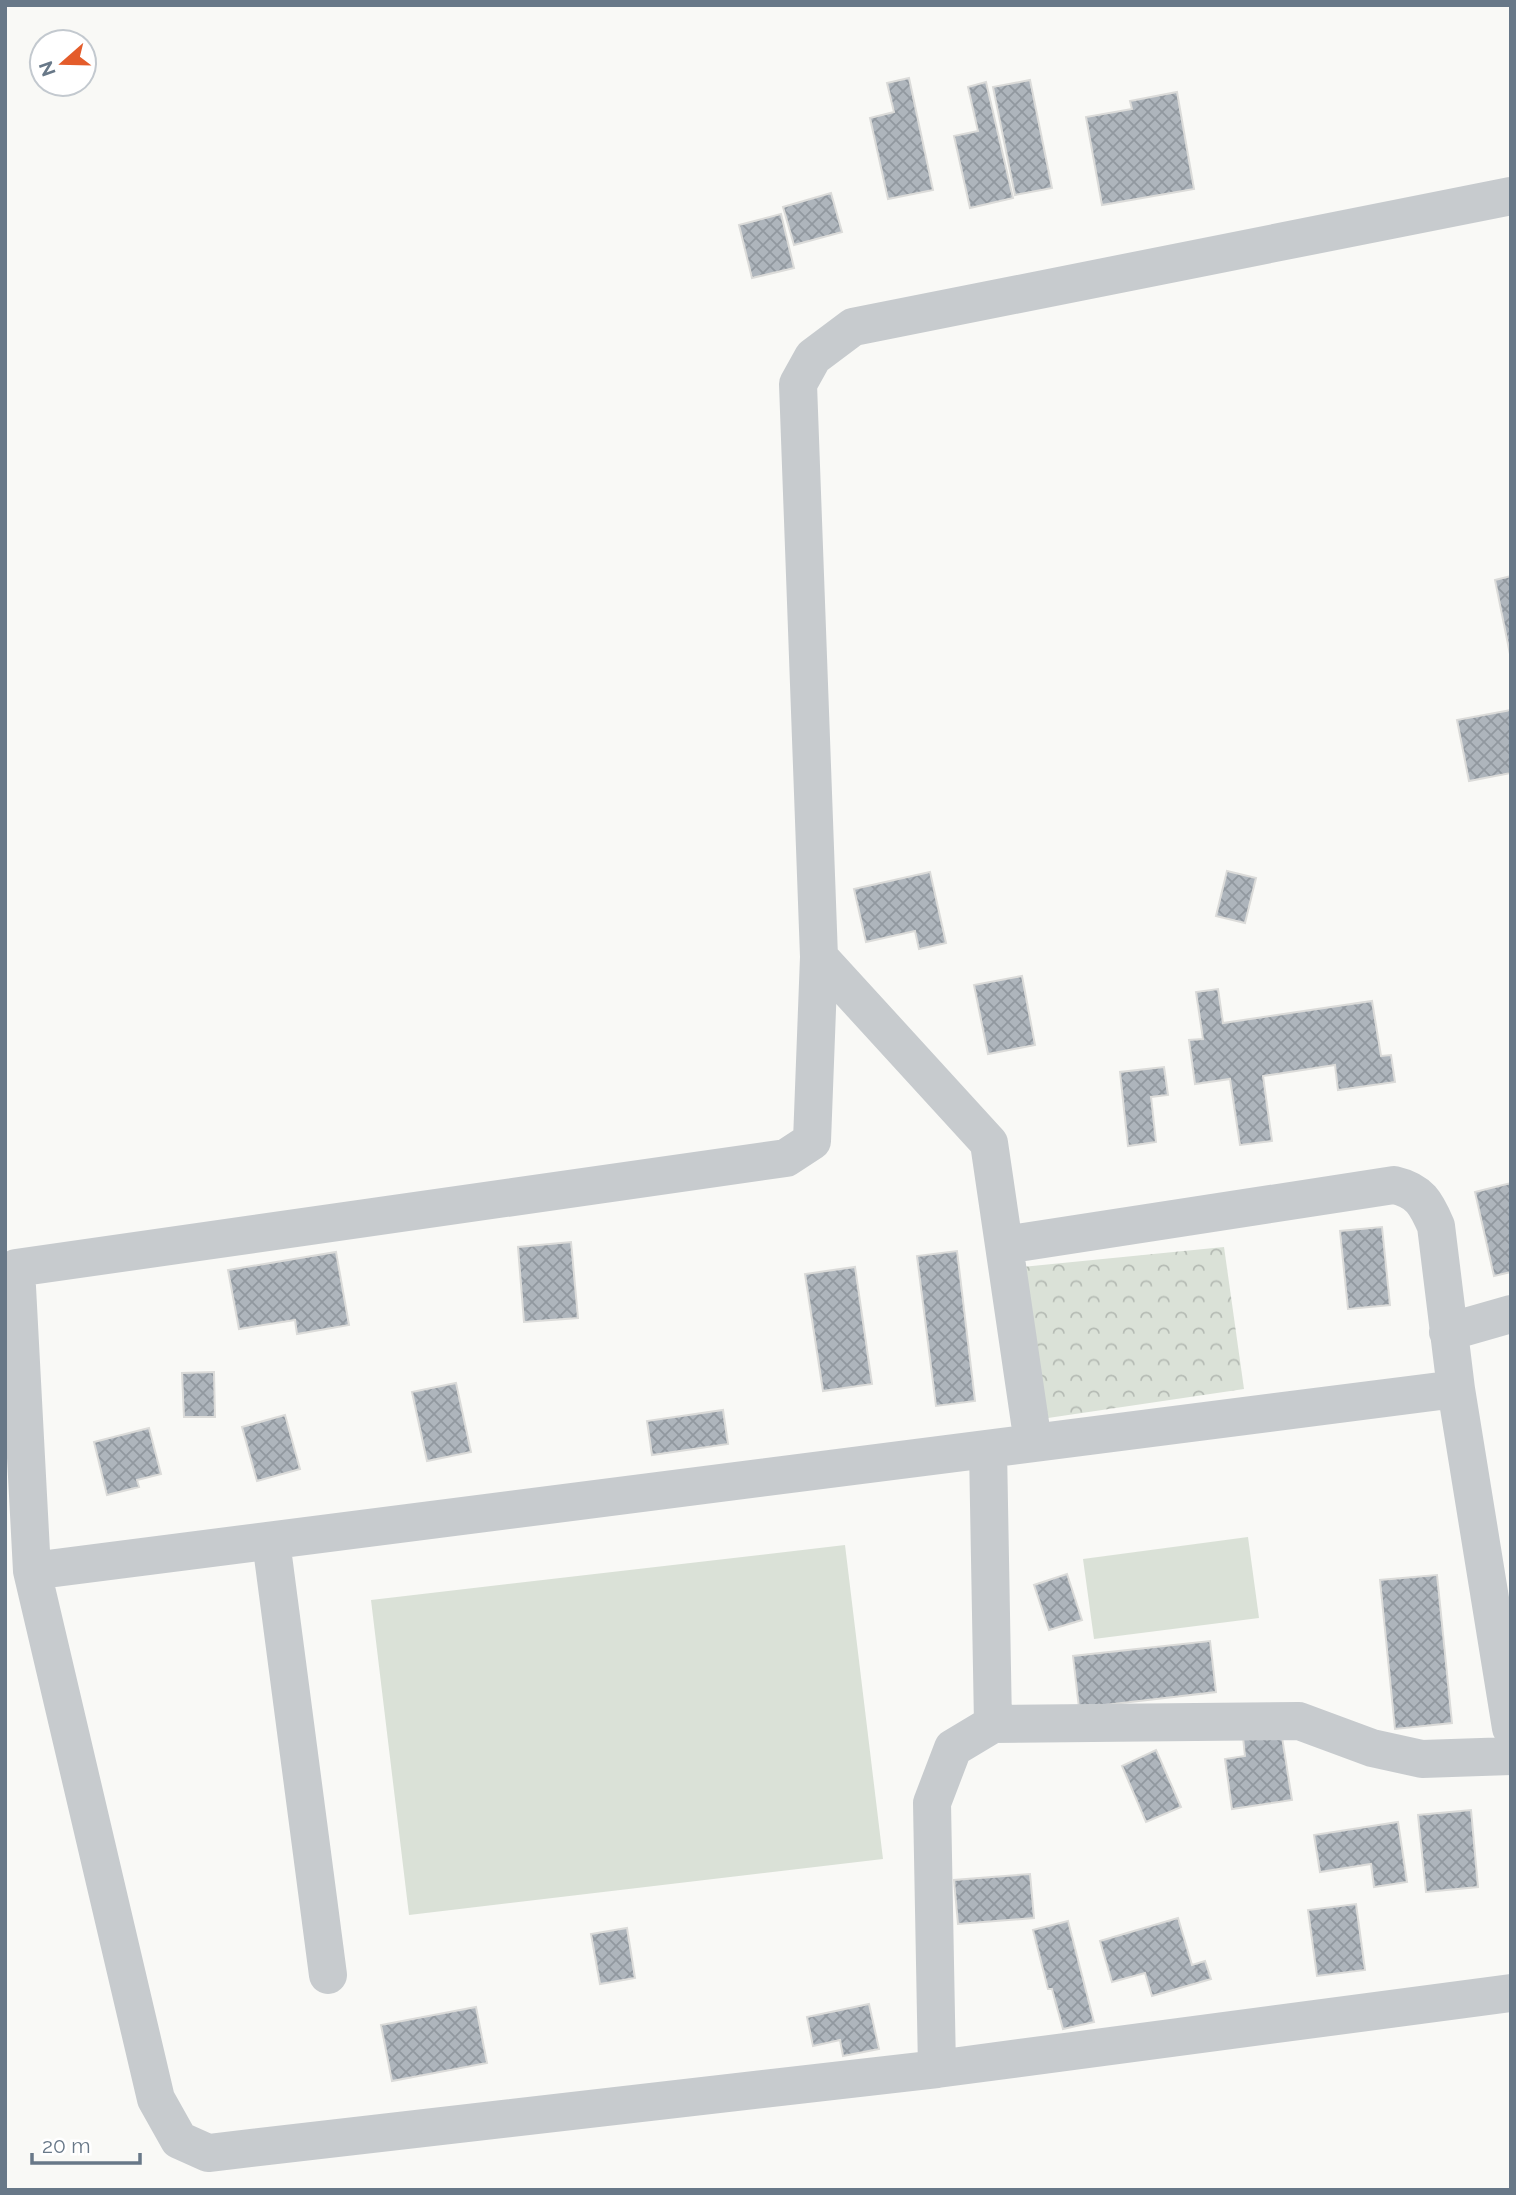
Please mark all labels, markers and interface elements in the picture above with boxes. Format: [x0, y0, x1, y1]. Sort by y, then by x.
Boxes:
north arrow [28, 28, 98, 98]
text: N [34, 58, 60, 79]
scale bar [32, 2122, 140, 2166]
text: 20 m [42, 2133, 90, 2158]

